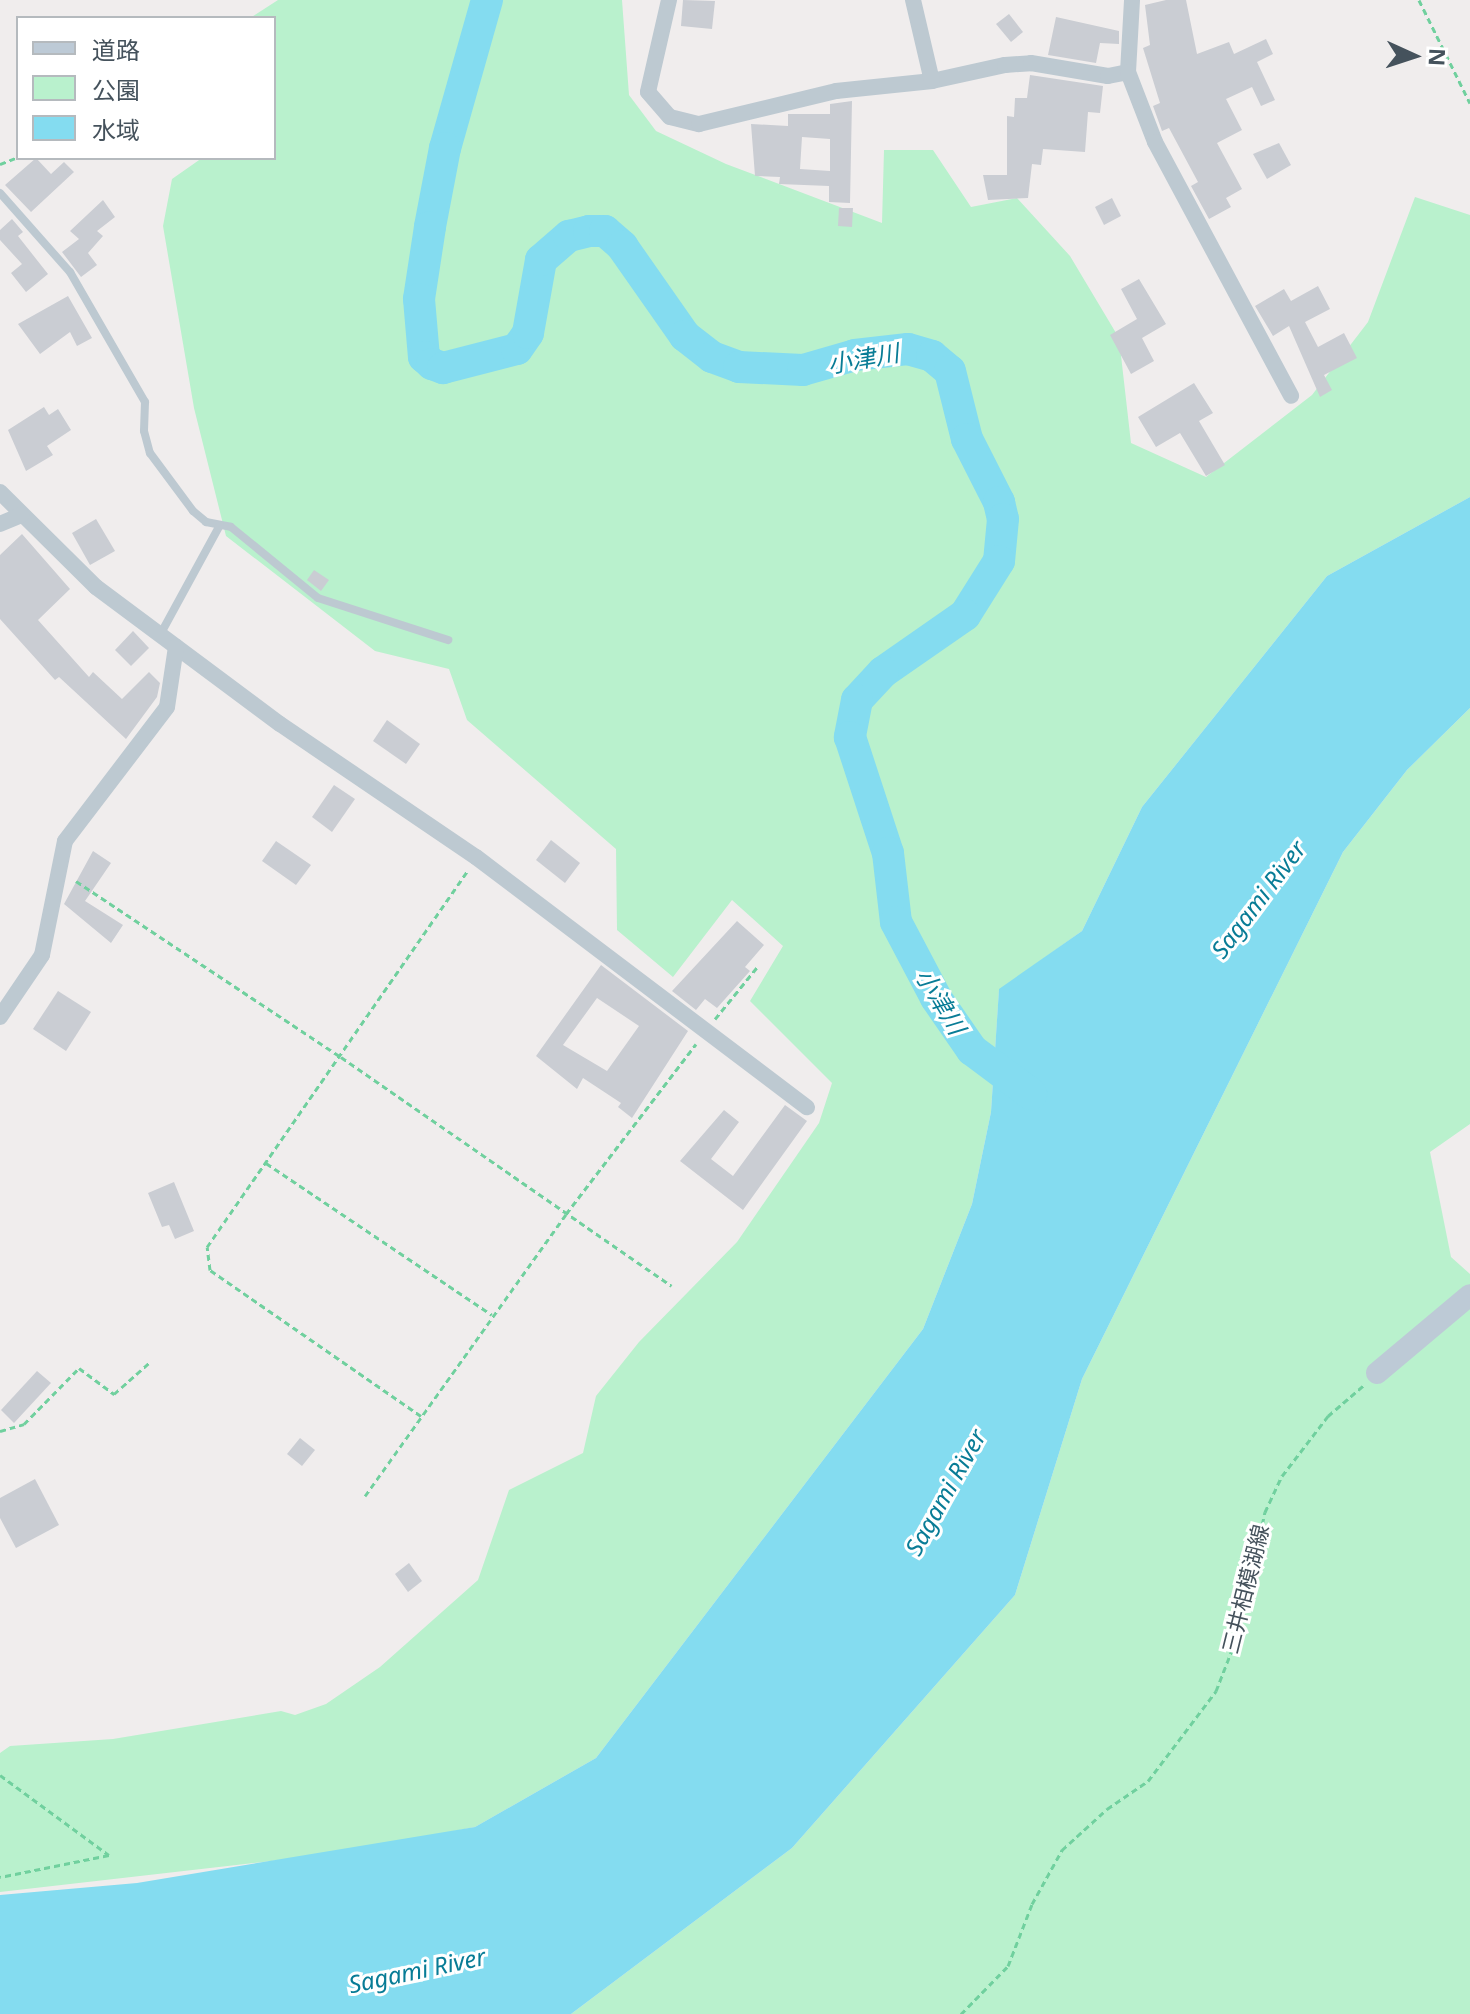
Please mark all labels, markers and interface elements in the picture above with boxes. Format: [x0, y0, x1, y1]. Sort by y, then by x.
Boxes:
legend [16, 16, 276, 160]
north arrow [1374, 16, 1454, 96]
text: 道路 [92, 33, 140, 66]
text: N [1423, 48, 1453, 67]
text: 公園 [92, 73, 140, 106]
text: 水域 [92, 113, 140, 146]
water label: 小津川 [825, 338, 901, 378]
water label: Sagami River [1205, 835, 1311, 963]
water label: 小津川 [910, 963, 972, 1039]
water label: Sagami River [899, 1424, 991, 1560]
street label: 三井相模湖線 [1216, 1522, 1274, 1656]
water label: Sagami River [346, 1941, 488, 1999]

